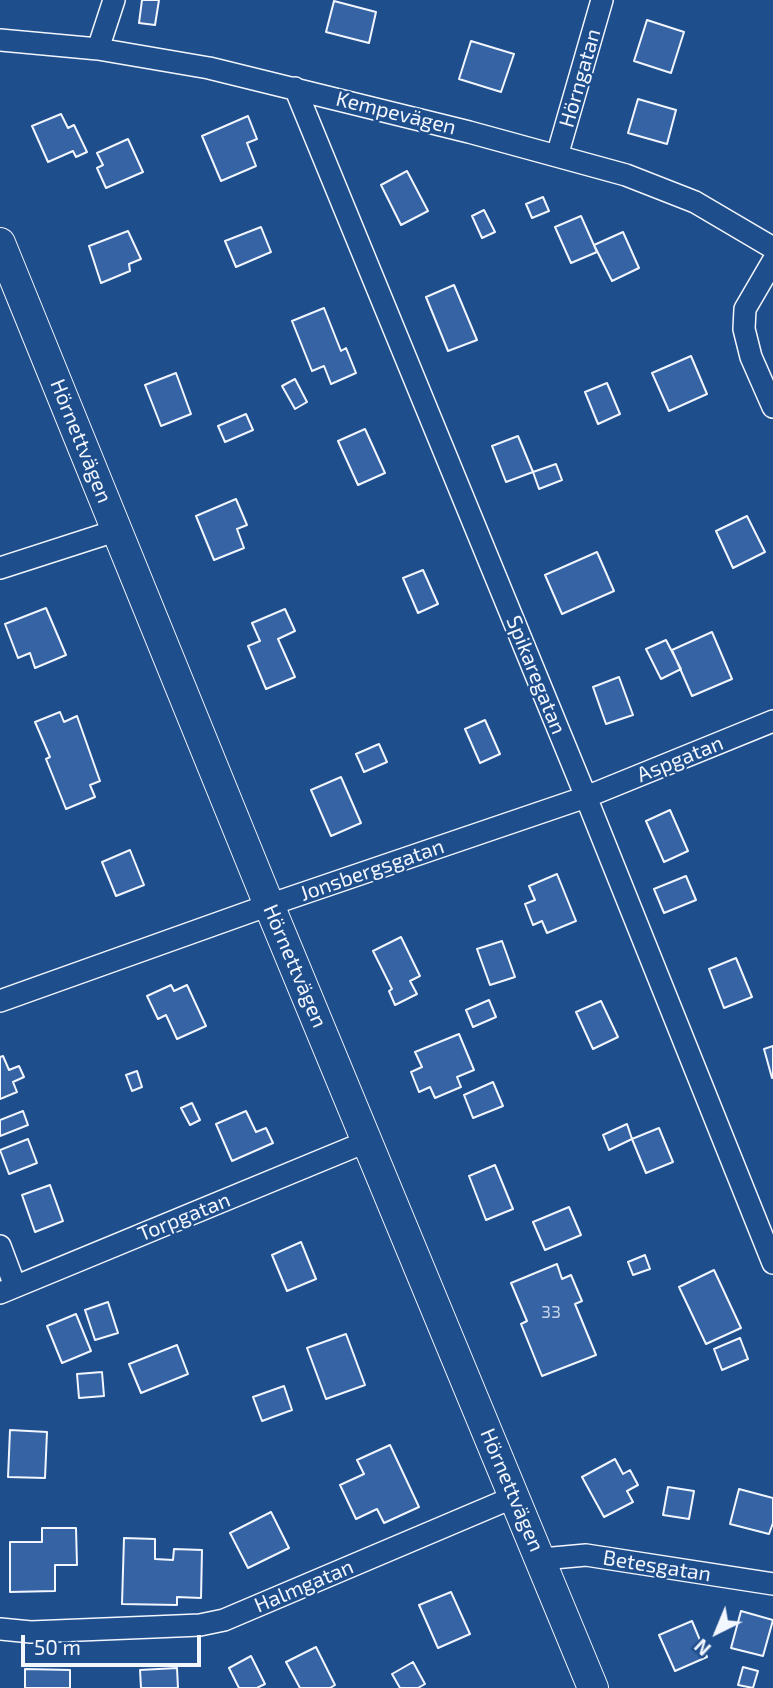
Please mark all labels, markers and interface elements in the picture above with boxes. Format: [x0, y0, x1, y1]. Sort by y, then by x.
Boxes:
street label: Hörngatan [554, 26, 606, 130]
street label: Kempevägen [333, 86, 459, 140]
street label: Hörnettvägen [45, 375, 117, 507]
street label: Spikaregatan [501, 612, 571, 738]
street label: Aspgatan [633, 730, 727, 788]
street label: Jonsbergsgatan [297, 834, 447, 906]
street label: Hörnettvägen [258, 901, 332, 1031]
street label: Torpgatan [134, 1187, 234, 1247]
house number: 33 [541, 1301, 561, 1323]
street label: Hörnettvägen [475, 1425, 549, 1555]
street label: Betesgatan [601, 1545, 713, 1587]
street label: Halmgatan [251, 1554, 357, 1618]
north arrow [682, 1597, 752, 1667]
scale bar [24, 1622, 205, 1666]
text: 50 m [34, 1634, 81, 1659]
text: N [689, 1635, 715, 1661]

